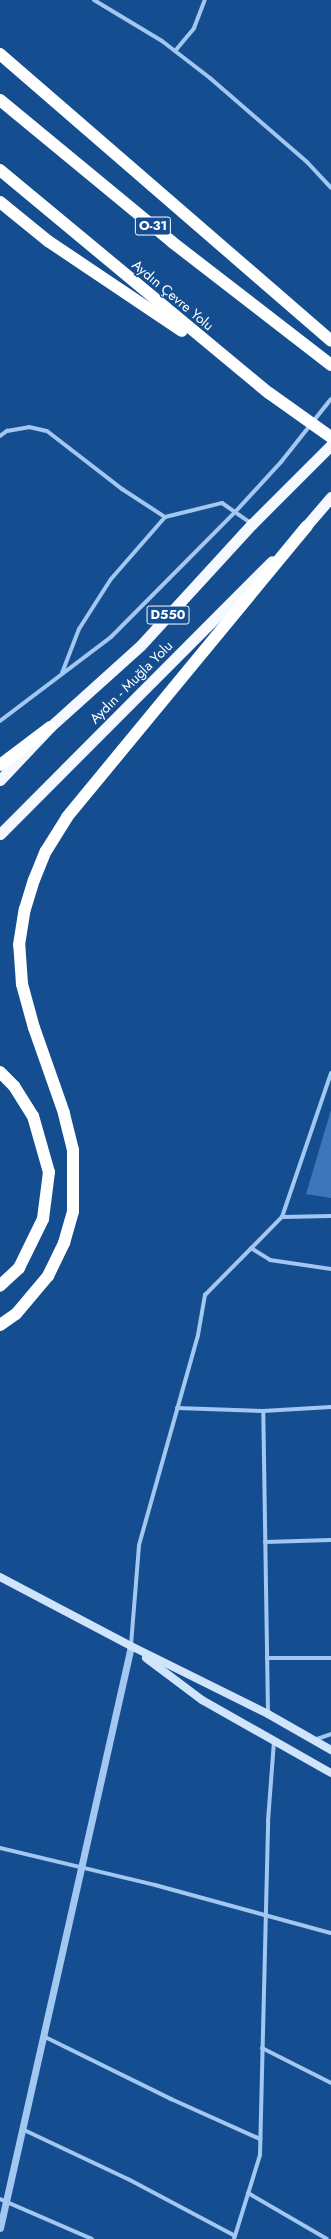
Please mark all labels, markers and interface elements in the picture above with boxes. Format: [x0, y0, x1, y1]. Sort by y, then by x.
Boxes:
road number: O-31 [134, 215, 172, 237]
street label: Aydın Çevre Yolu [129, 256, 217, 334]
road number: D550 [146, 604, 190, 626]
street label: Aydın - Muğla Yolu [86, 637, 176, 727]

